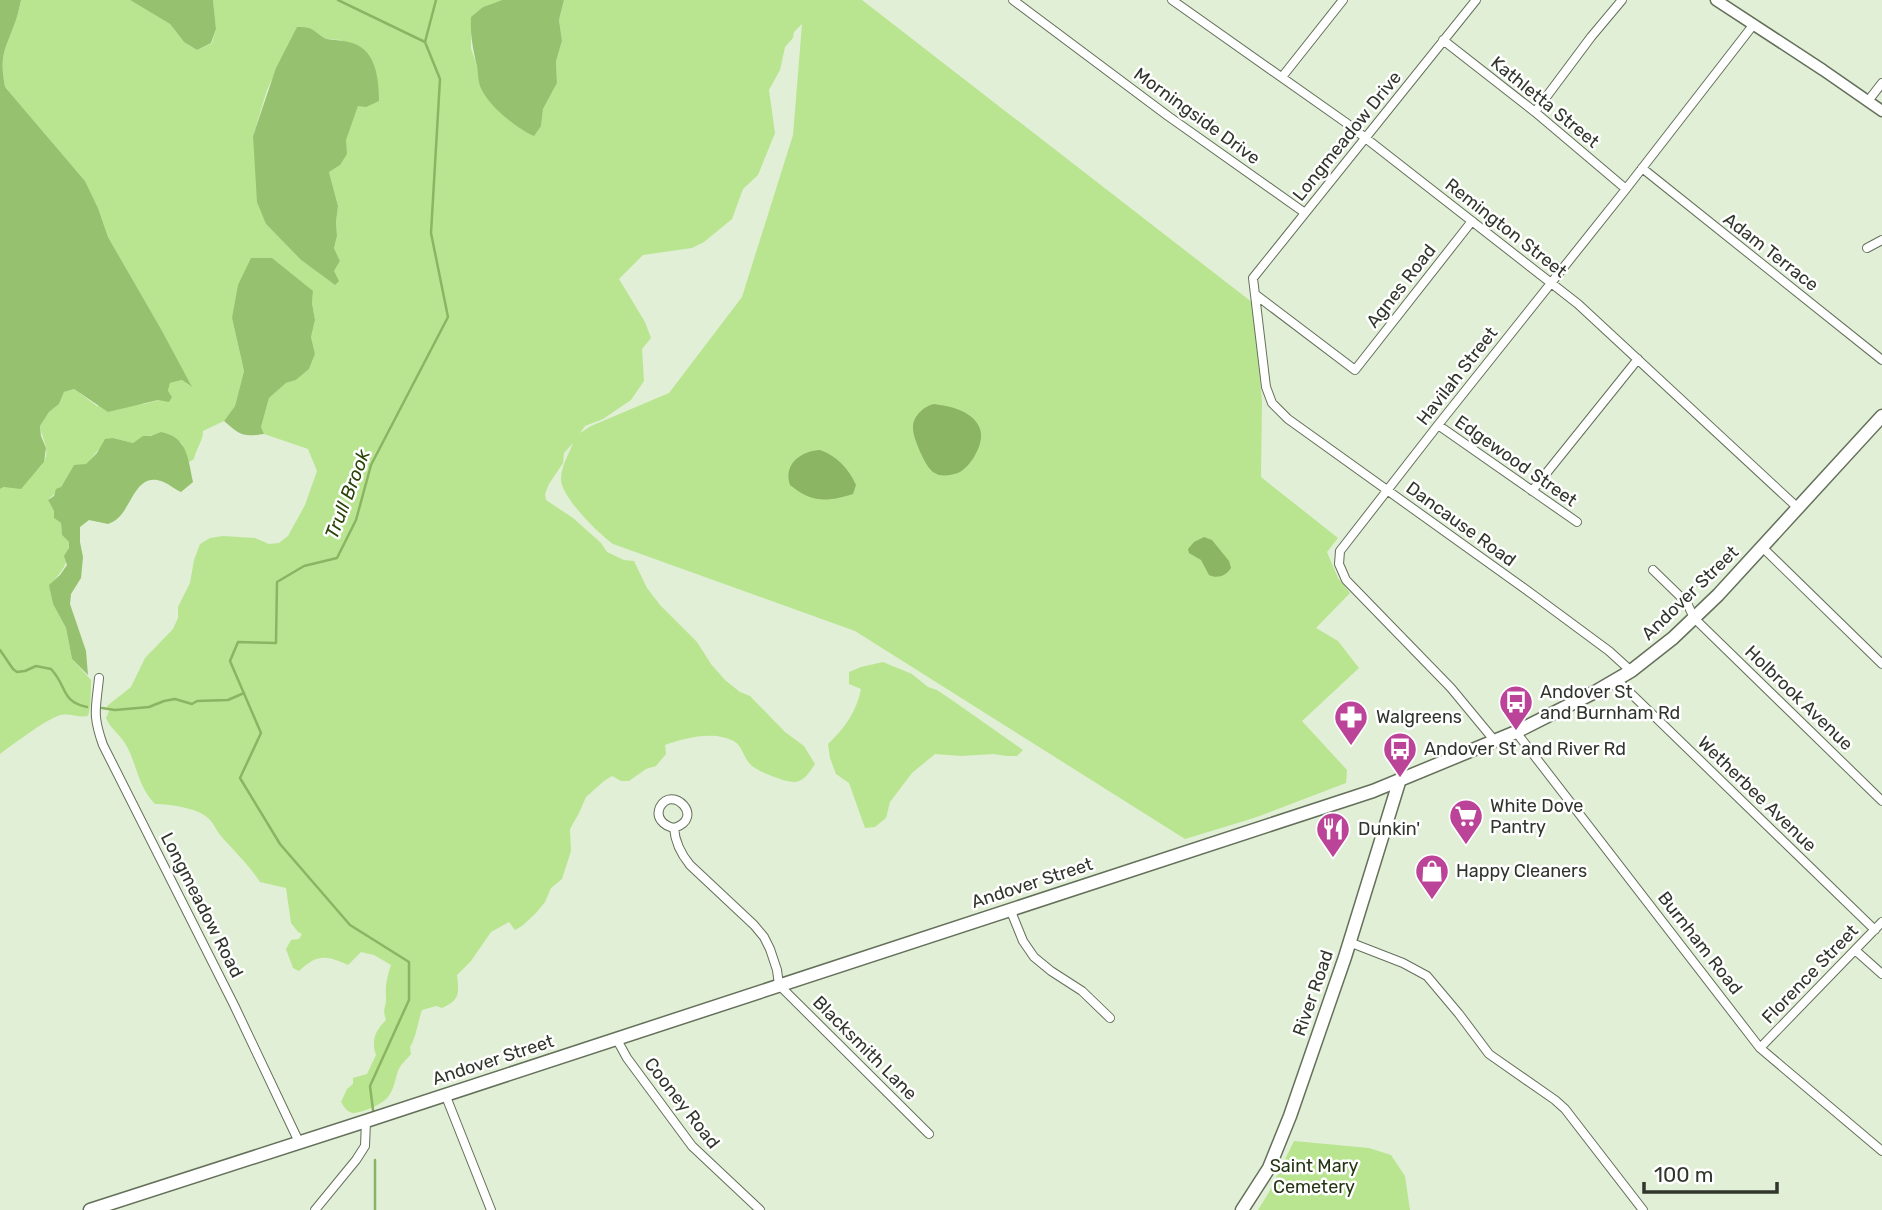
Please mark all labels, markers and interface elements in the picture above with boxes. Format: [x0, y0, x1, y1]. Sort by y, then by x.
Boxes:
street label: Kathletta Street [1486, 51, 1604, 153]
street label: Morningside Drive [1130, 63, 1264, 169]
street label: Longmeadow Drive [1288, 67, 1406, 205]
street label: Remington Street [1441, 174, 1571, 282]
street label: Adam Terrace [1719, 208, 1823, 296]
street label: Agnes Road [1362, 240, 1440, 332]
street label: Havilah Street [1412, 322, 1502, 430]
street label: Edgewood Street [1451, 411, 1581, 511]
water label: Trull Brook [320, 446, 375, 542]
street label: Dancause Road [1402, 477, 1520, 571]
street label: Andover Street [1637, 541, 1743, 645]
street label: Holbrook Avenue [1740, 641, 1858, 755]
place label: Andover St and Burnham Rd [1540, 681, 1680, 724]
bus stop icon: Andover St and Burnham Rd [1497, 683, 1535, 732]
pharmacy icon: Walgreens [1332, 698, 1370, 747]
place label: Walgreens [1376, 706, 1462, 728]
bus stop icon: Andover St and River Rd [1381, 730, 1419, 779]
street label: Wetherbee Avenue [1693, 732, 1821, 856]
place label: Andover St and River Rd [1424, 738, 1626, 760]
place label: White Dove Pantry [1490, 795, 1583, 838]
supermarket icon: White Dove Pantry [1447, 797, 1485, 846]
restaurant icon: Dunkin' [1314, 810, 1352, 859]
place label: Dunkin' [1358, 818, 1420, 840]
street label: Longmeadow Road [156, 829, 248, 981]
shop icon: Happy Cleaners [1413, 852, 1451, 901]
street label: Andover Street [969, 853, 1095, 913]
place label: Happy Cleaners [1456, 860, 1587, 882]
street label: Burnham Road [1653, 887, 1747, 999]
street label: Florence Street [1757, 920, 1863, 1028]
street label: River Road [1288, 947, 1338, 1039]
street label: Blacksmith Lane [808, 991, 922, 1105]
street label: Andover Street [430, 1030, 556, 1090]
street label: Cooney Road [640, 1053, 724, 1153]
scale bar [1644, 1150, 1777, 1194]
park label: Saint Mary Cemetery [1270, 1155, 1358, 1198]
text: 100 m [1654, 1162, 1713, 1187]

